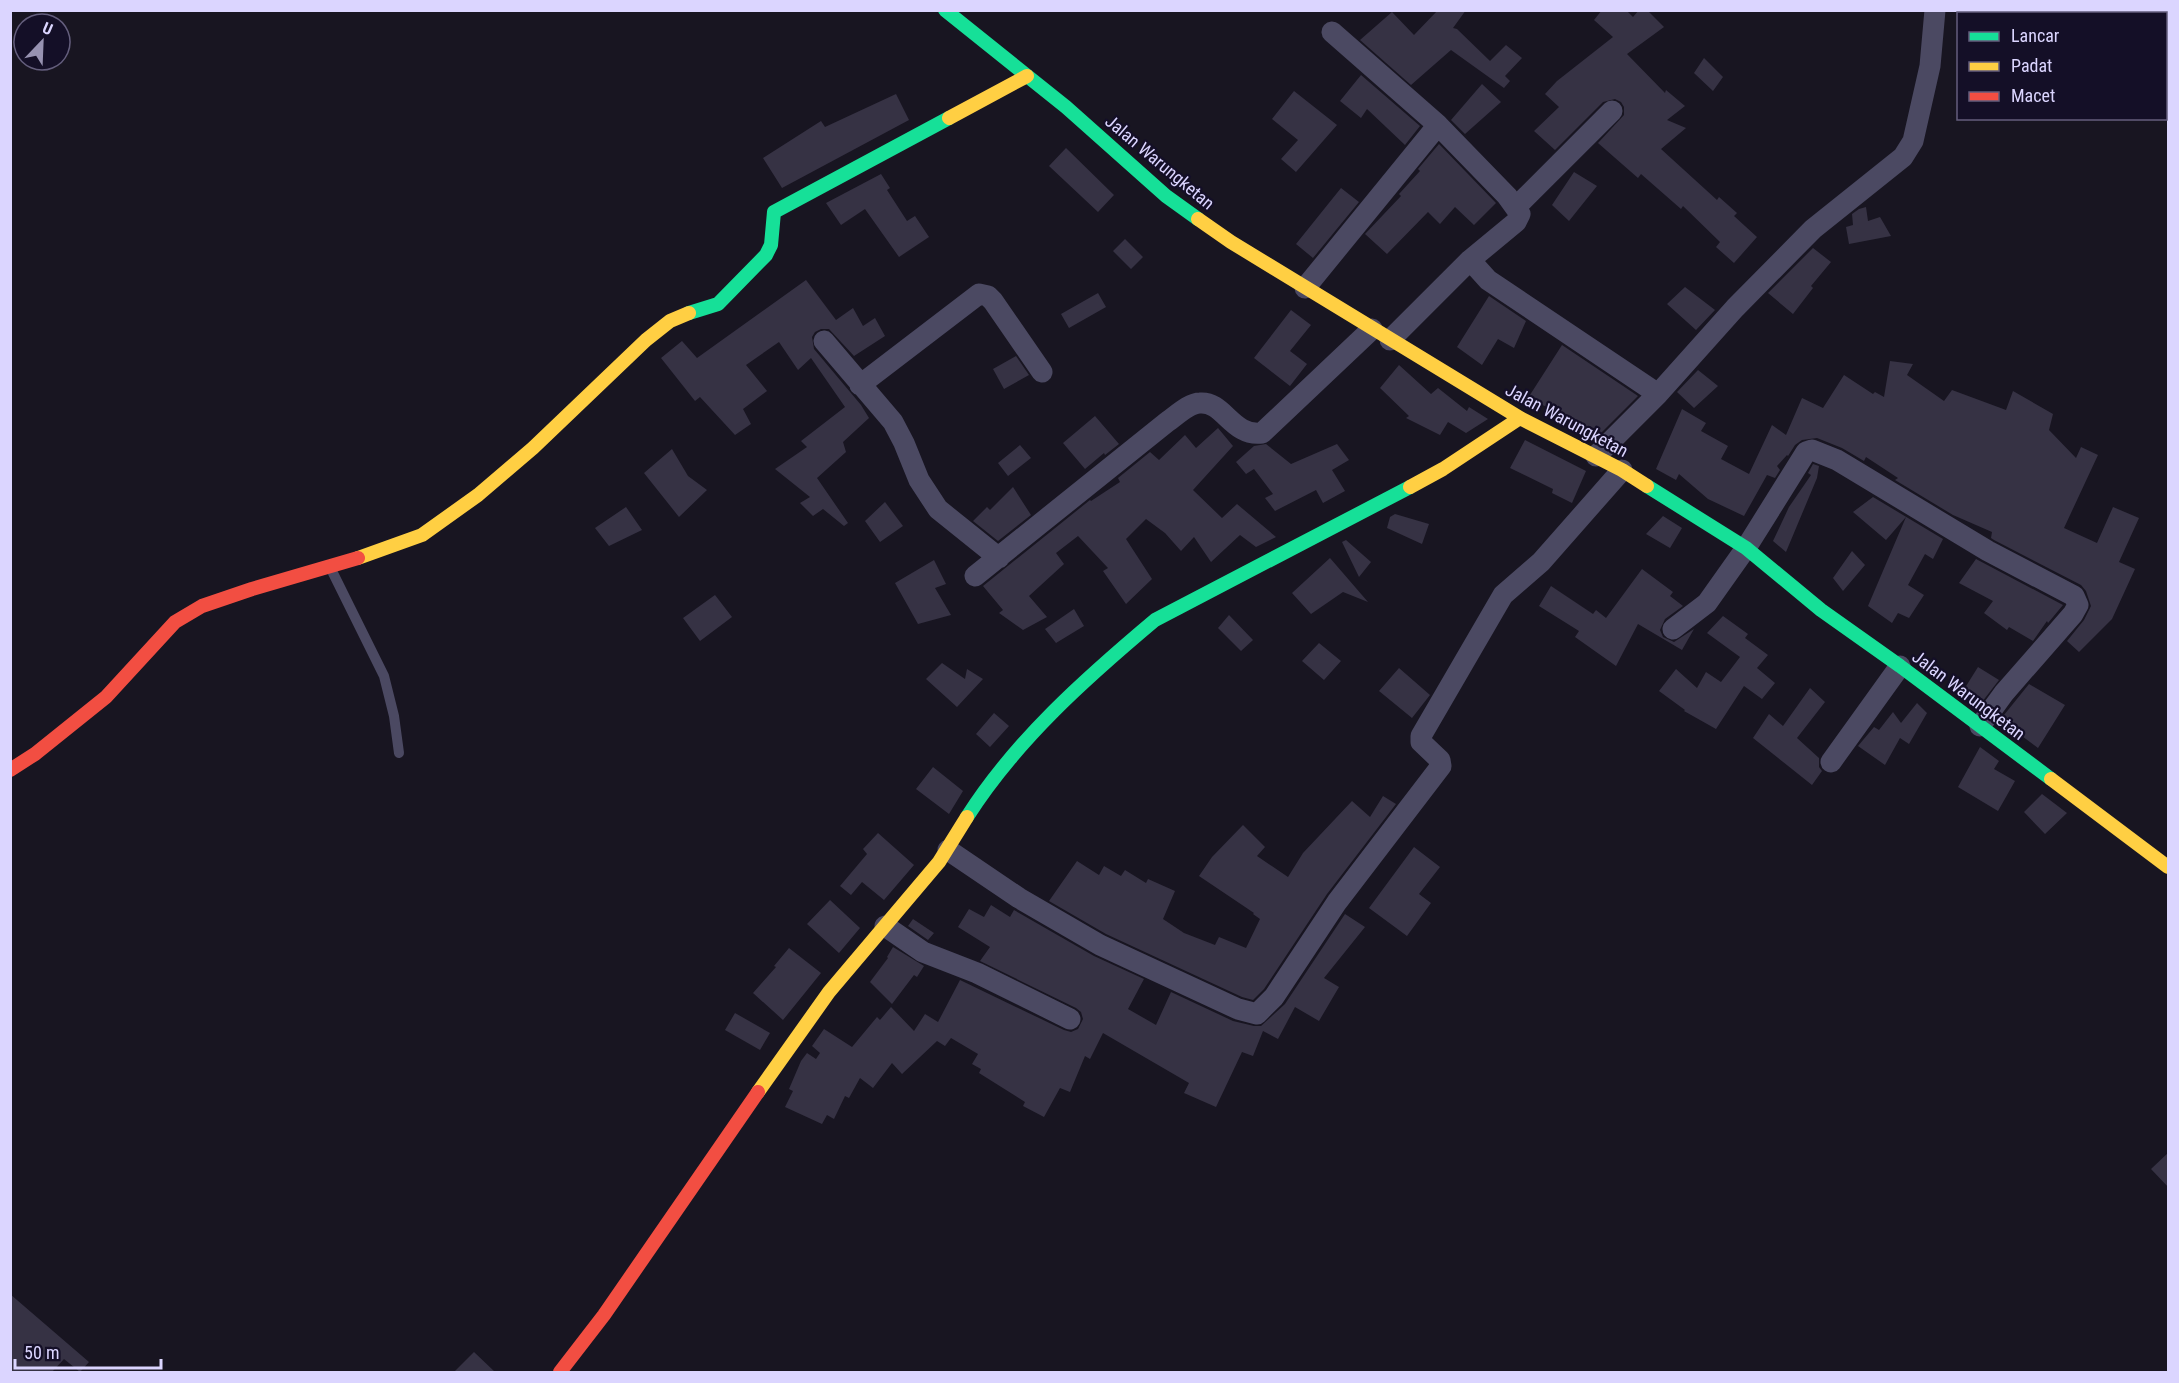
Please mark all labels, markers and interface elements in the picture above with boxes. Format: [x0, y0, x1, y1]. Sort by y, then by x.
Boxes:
north arrow [12, 12, 72, 72]
legend [1957, 12, 2167, 120]
text: U [40, 18, 56, 39]
text: Lancar [2011, 25, 2060, 46]
text: Padat [2011, 55, 2052, 76]
text: Macet [2011, 85, 2055, 106]
street label: Jalan Warungketan [1101, 110, 1219, 214]
street label: Jalan Warungketan [1502, 379, 1632, 461]
street label: Jalan Warungketan [1908, 646, 2030, 744]
scale bar [15, 1332, 160, 1370]
text: 50 m [24, 1342, 59, 1363]

